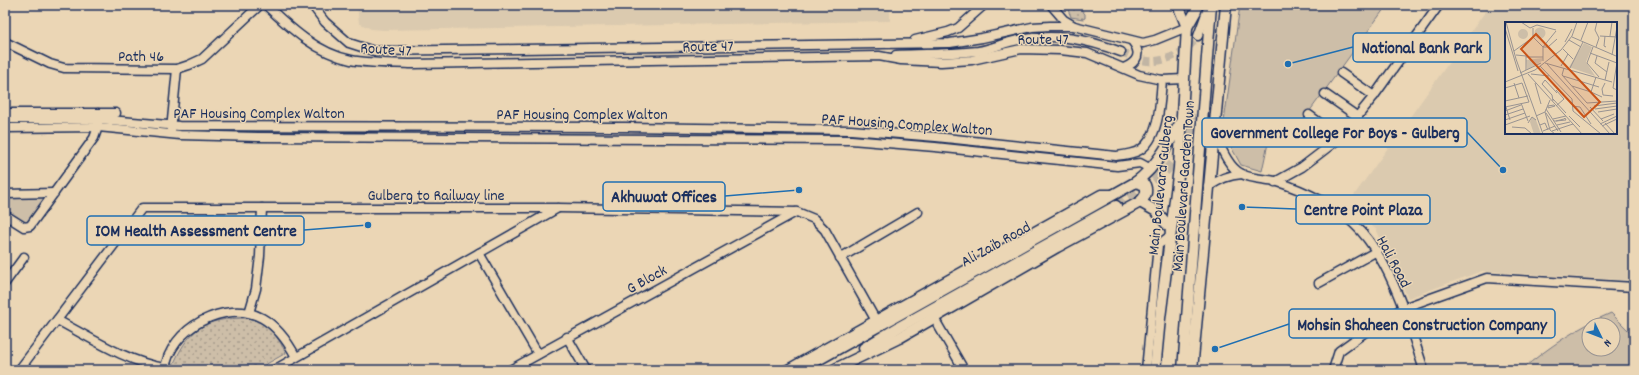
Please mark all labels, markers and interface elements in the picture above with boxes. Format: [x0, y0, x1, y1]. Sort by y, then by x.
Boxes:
inset map [1505, 22, 1617, 134]
street label: Route 47 [1017, 29, 1069, 52]
callout: National Bank Park [1353, 33, 1490, 62]
street label: Route 47 [682, 36, 734, 59]
street label: Route 47 [359, 37, 412, 64]
text: National Bank Park [1362, 38, 1482, 62]
street label: Path 46 [118, 46, 164, 69]
street label: Main Boulevard Garden Town [1167, 100, 1202, 273]
street label: PAF Housing Complex Walton [173, 103, 345, 126]
street label: PAF Housing Complex Walton [496, 104, 668, 127]
street label: PAF Housing Complex Walton [820, 108, 993, 143]
street label: Main Boulevard Gulberg [1143, 114, 1180, 256]
callout: Government College For Boys - Gulberg [1202, 118, 1467, 147]
text: Government College For Boys - Gulberg [1210, 123, 1460, 147]
callout: Akhuwat Offices [603, 182, 725, 211]
street label: Gulberg to Railway line [367, 185, 505, 208]
text: Akhuwat Offices [611, 187, 717, 211]
callout: Centre Point Plaza [1296, 195, 1430, 224]
text: Centre Point Plaza [1304, 200, 1423, 224]
callout: IOM Health Assessment Centre [87, 216, 304, 245]
street label: Ali Zaib Road [957, 216, 1036, 274]
text: IOM Health Assessment Centre [95, 221, 297, 245]
street label: Hali Road [1369, 232, 1416, 292]
street label: G Block [623, 260, 672, 301]
callout: Mohsin Shaheen Construction Company [1289, 309, 1555, 338]
text: Mohsin Shaheen Construction Company [1297, 315, 1548, 339]
north arrow [1581, 317, 1621, 357]
text: N [1599, 335, 1615, 350]

